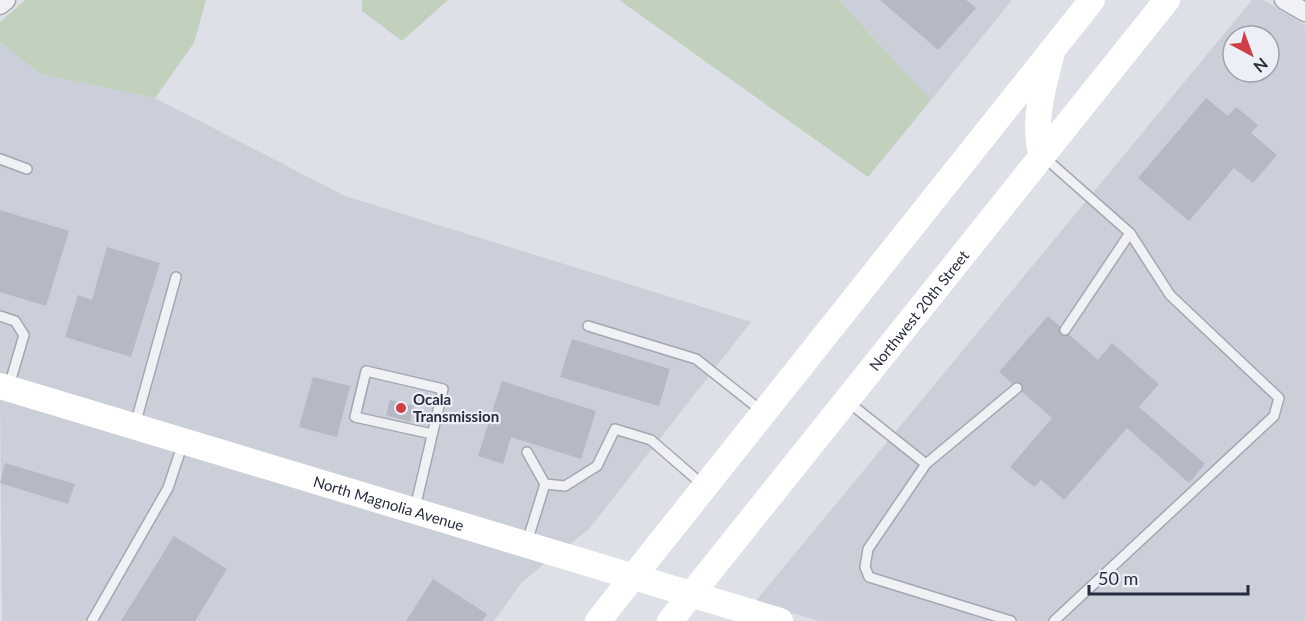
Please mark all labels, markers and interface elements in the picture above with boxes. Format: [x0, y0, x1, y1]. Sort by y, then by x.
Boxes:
north arrow [1221, 24, 1281, 84]
text: N [1250, 54, 1272, 77]
street label: Northwest 20th Street [865, 246, 973, 374]
place label: Ocala Transmission [413, 390, 499, 425]
marker: Ocala Transmission [394, 401, 408, 415]
street label: North Magnolia Avenue [311, 472, 466, 534]
scale bar [1089, 558, 1248, 596]
text: 50 m [1098, 567, 1138, 589]

